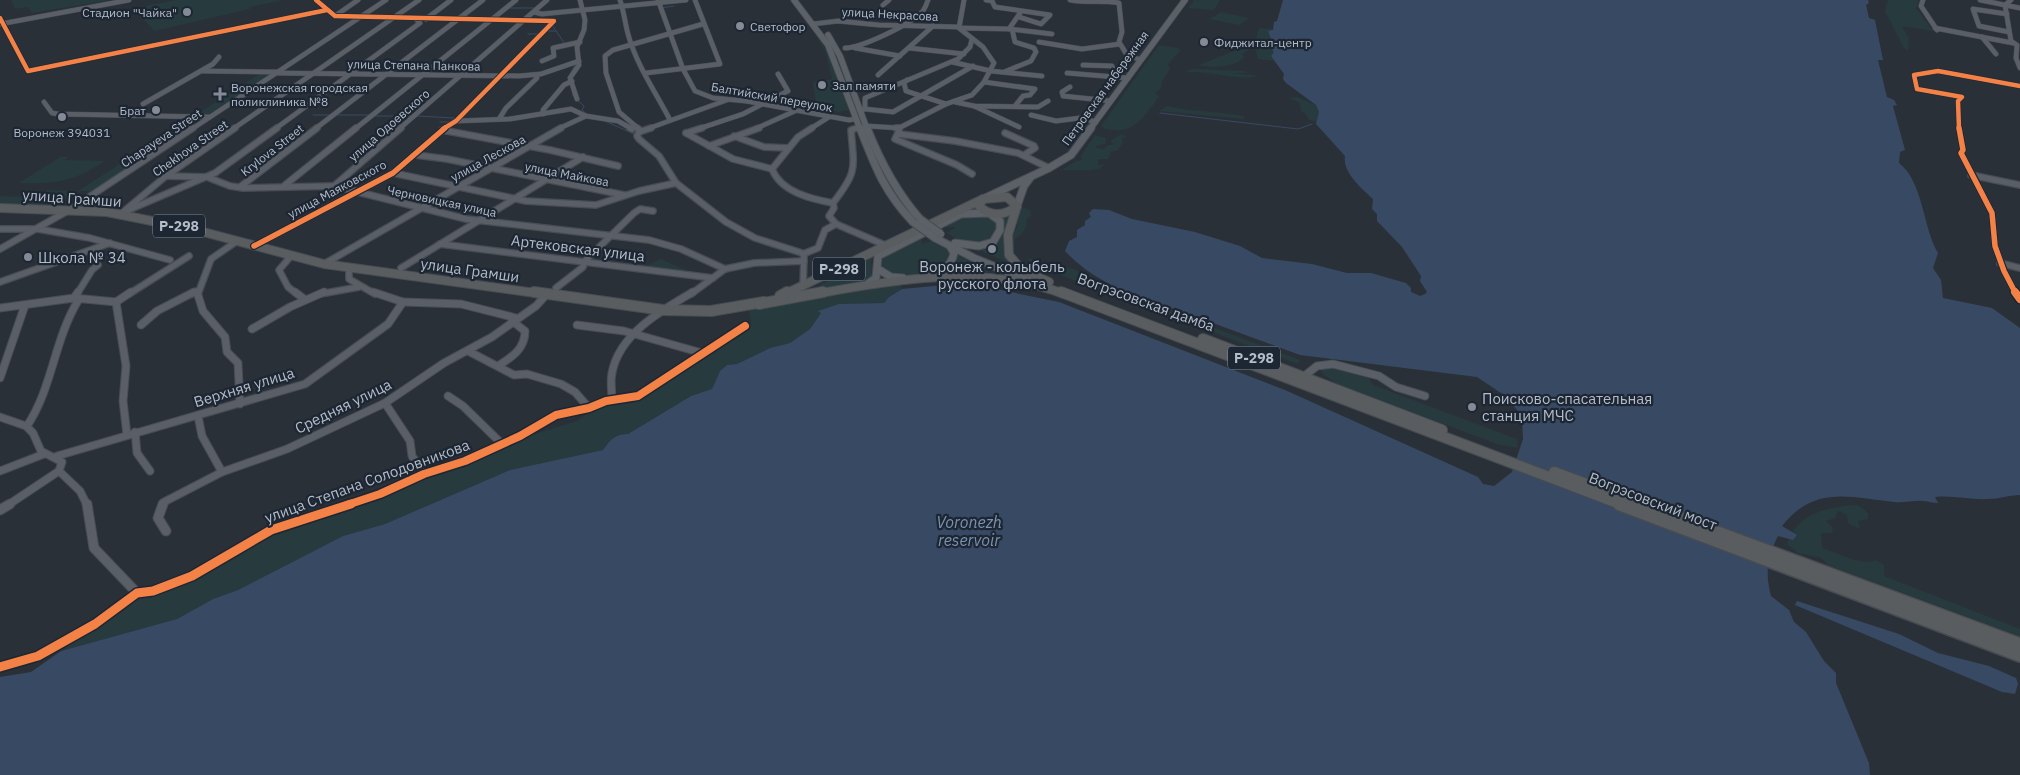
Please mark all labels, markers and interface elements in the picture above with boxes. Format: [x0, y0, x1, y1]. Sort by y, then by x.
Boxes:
street label: улица Некрасова [841, 4, 939, 24]
place label: Стадион "Чайка" [82, 5, 177, 20]
marker: Стадион "Чайка" [181, 6, 193, 18]
place label: Светофор [750, 19, 806, 34]
marker: Светофор [734, 20, 746, 32]
street label: Петровская набережная [1058, 28, 1152, 148]
place label: Фиджитал-центр [1214, 35, 1312, 50]
marker: Фиджитал-центр [1198, 36, 1210, 48]
street label: улица Степана Панкова [347, 56, 481, 74]
place label: Зал памяти [832, 78, 896, 93]
street label: Балтийский переулок [710, 79, 834, 115]
marker: Зал памяти [816, 79, 828, 91]
place label: Воронежская городская поликлиника №8 [231, 80, 368, 109]
street label: улица Одоевского [345, 86, 433, 164]
marker: Воронежская городская поликлиника №8 [213, 87, 227, 101]
place label: Брат [120, 103, 146, 118]
marker: Брат [150, 104, 162, 116]
street label: Chapayeva Street [118, 105, 204, 171]
marker: Воронеж 394031 [56, 111, 68, 123]
street label: Chekhova Street [149, 116, 231, 180]
street label: Krylova Street [237, 121, 307, 179]
place label: Воронеж 394031 [14, 125, 110, 140]
street label: улица Лескова [448, 131, 528, 185]
street label: улица Маяковского [285, 157, 389, 221]
street label: улица Майкова [524, 158, 611, 190]
street label: Черновицкая улица [386, 182, 499, 220]
street label: улица Грамши [22, 185, 122, 211]
road number: Р-298 [153, 215, 205, 238]
street label: Артековская улица [510, 230, 646, 266]
marker: Воронеж - колыбель русского флота [986, 243, 998, 255]
place label: Школа № 34 [38, 248, 126, 267]
marker: Школа № 34 [22, 251, 34, 263]
street label: улица Грамши [419, 254, 521, 286]
place label: Воронеж - колыбель русского флота [919, 257, 1065, 293]
road number: Р-298 [813, 258, 865, 280]
street label: Вогрэсовская дамба [1075, 268, 1217, 336]
road number: Р-298 [1228, 346, 1280, 369]
street label: Верхняя улица [191, 363, 297, 411]
street label: Средняя улица [292, 374, 394, 438]
place label: Поисково-спасательная станция МЧС [1482, 389, 1652, 425]
marker: Поисково-спасательная станция МЧС [1466, 401, 1478, 413]
street label: улица Степана Солодовникова [262, 435, 472, 527]
street label: Вогрэсовский мост [1586, 468, 1720, 534]
water label: Voronezh reservoir [936, 512, 1002, 550]

